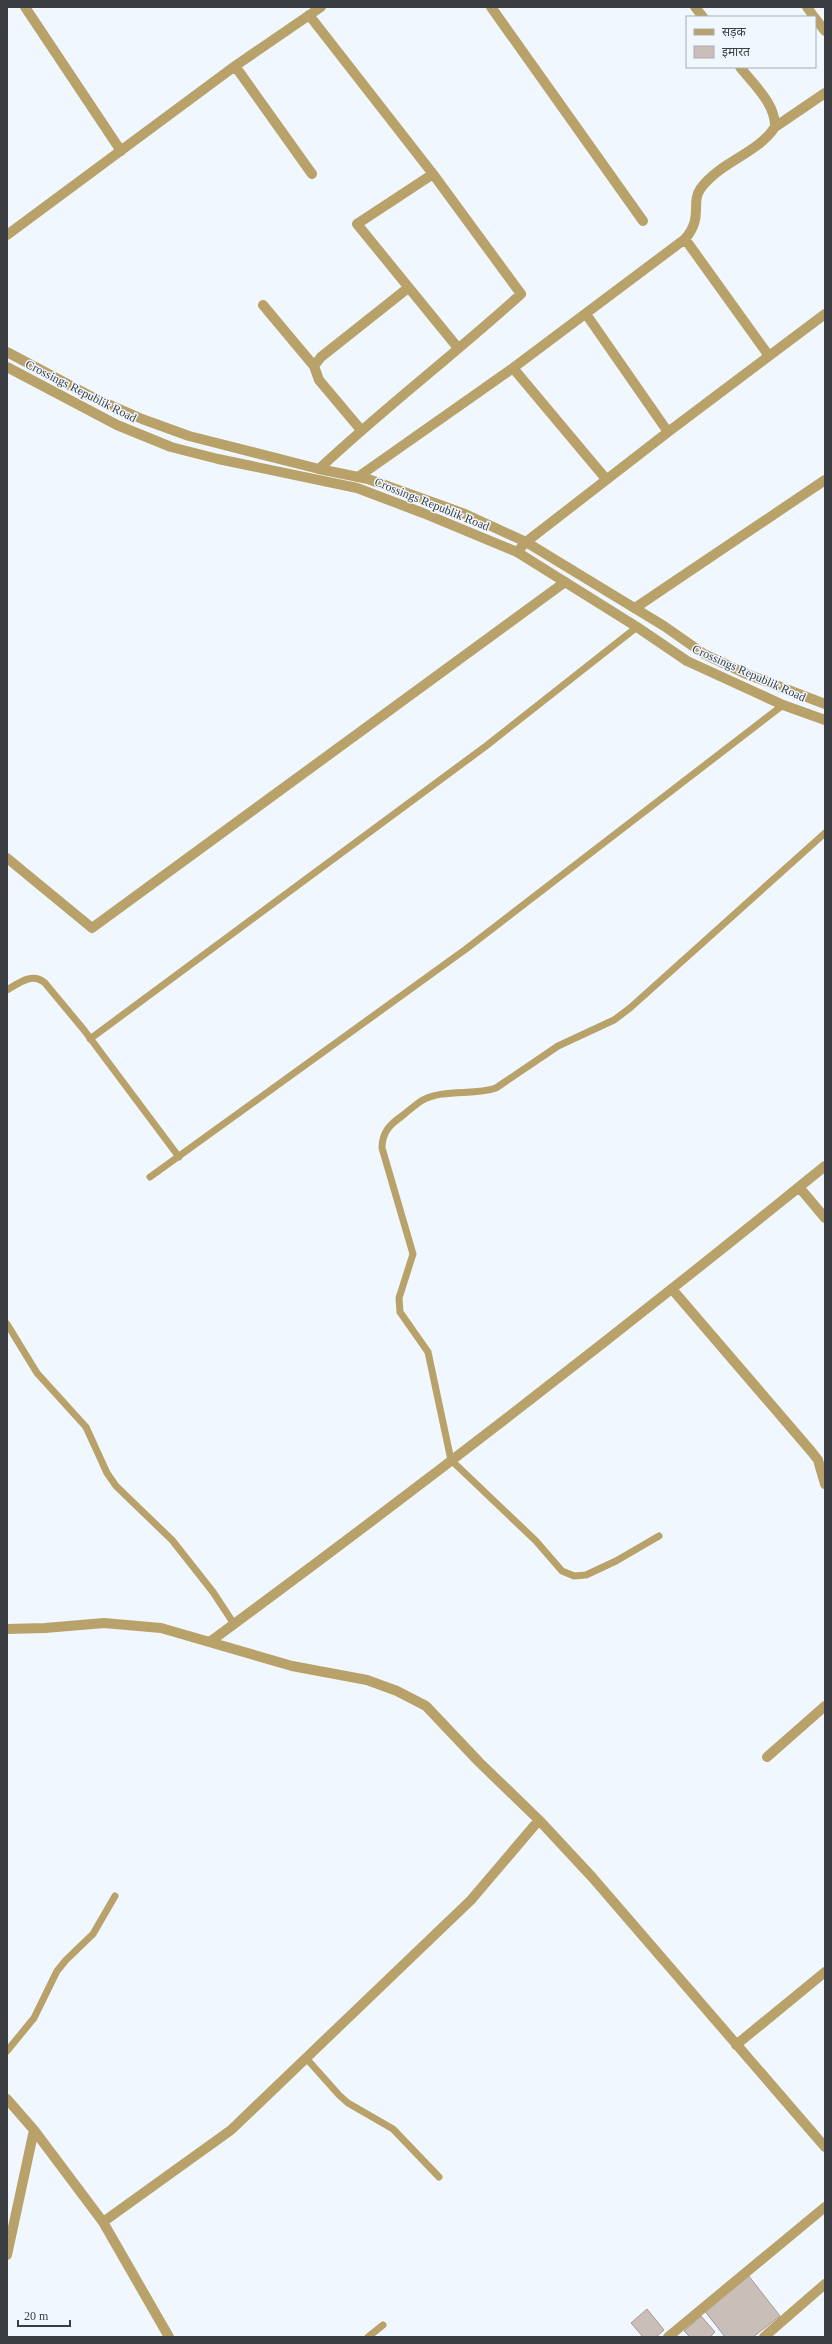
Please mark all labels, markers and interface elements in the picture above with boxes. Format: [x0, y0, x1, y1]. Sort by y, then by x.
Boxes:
legend [686, 16, 816, 68]
text: सड़क [722, 25, 747, 39]
text: इमारत [722, 45, 751, 59]
street label: Crossings Republik Road [23, 357, 139, 425]
street label: Crossings Republik Road [373, 475, 491, 533]
street label: Crossings Republik Road [690, 642, 808, 704]
scale bar [18, 2302, 70, 2328]
text: 20 m [24, 2309, 49, 2323]

